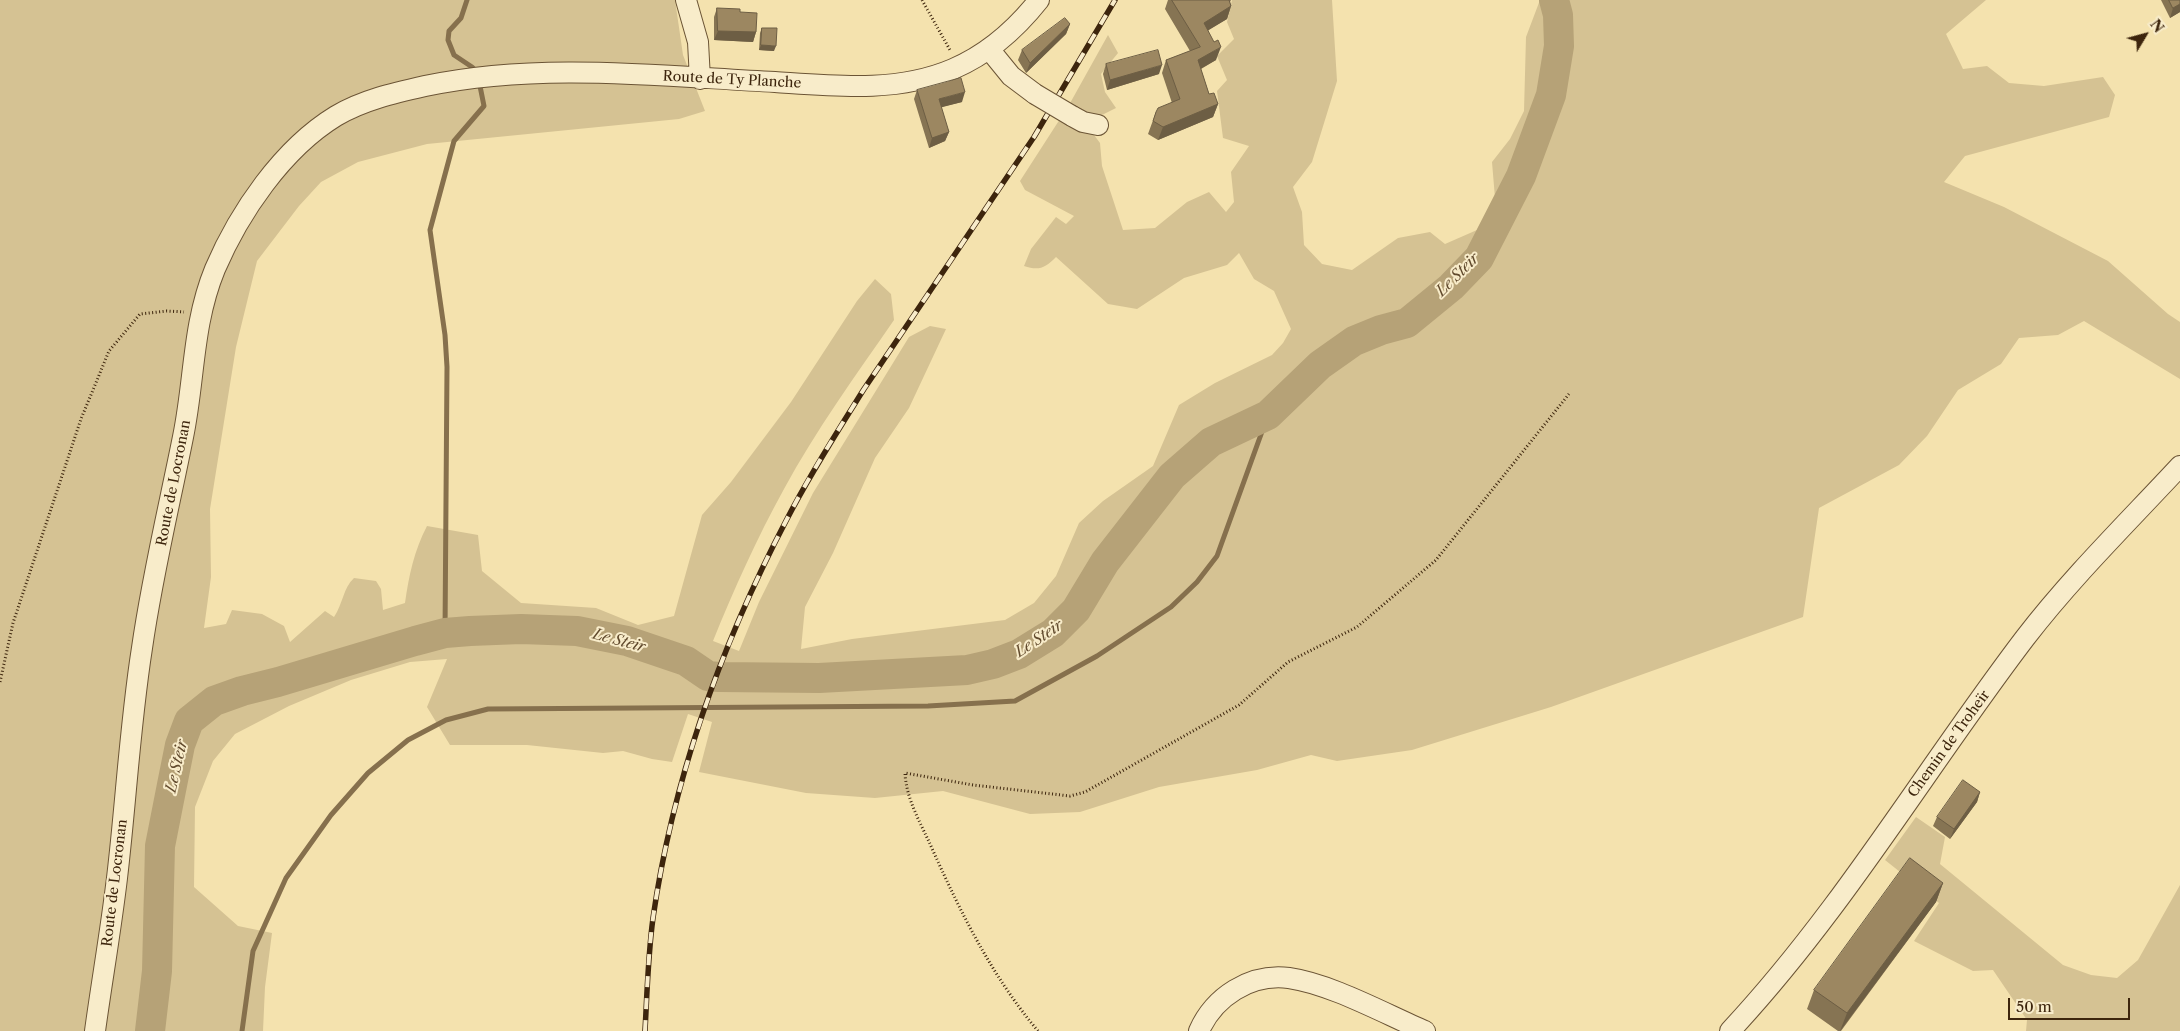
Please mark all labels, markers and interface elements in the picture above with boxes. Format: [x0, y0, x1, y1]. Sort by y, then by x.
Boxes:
north arrow [2120, 10, 2170, 60]
text: N [2146, 16, 2168, 36]
street label: Route de Ty Planche [662, 68, 802, 92]
water label: Le Steir [1433, 250, 1483, 300]
street label: Route de Locronan [154, 418, 194, 548]
water label: Le Steir [1012, 617, 1066, 661]
water label: Le Steir [591, 625, 647, 657]
street label: Chemin de Troheïr [1905, 687, 1993, 801]
water label: Le Steir [162, 738, 192, 794]
street label: Route de Locronan [99, 818, 131, 948]
scale bar [2010, 988, 2132, 1020]
text: 50 m [2016, 997, 2052, 1016]

